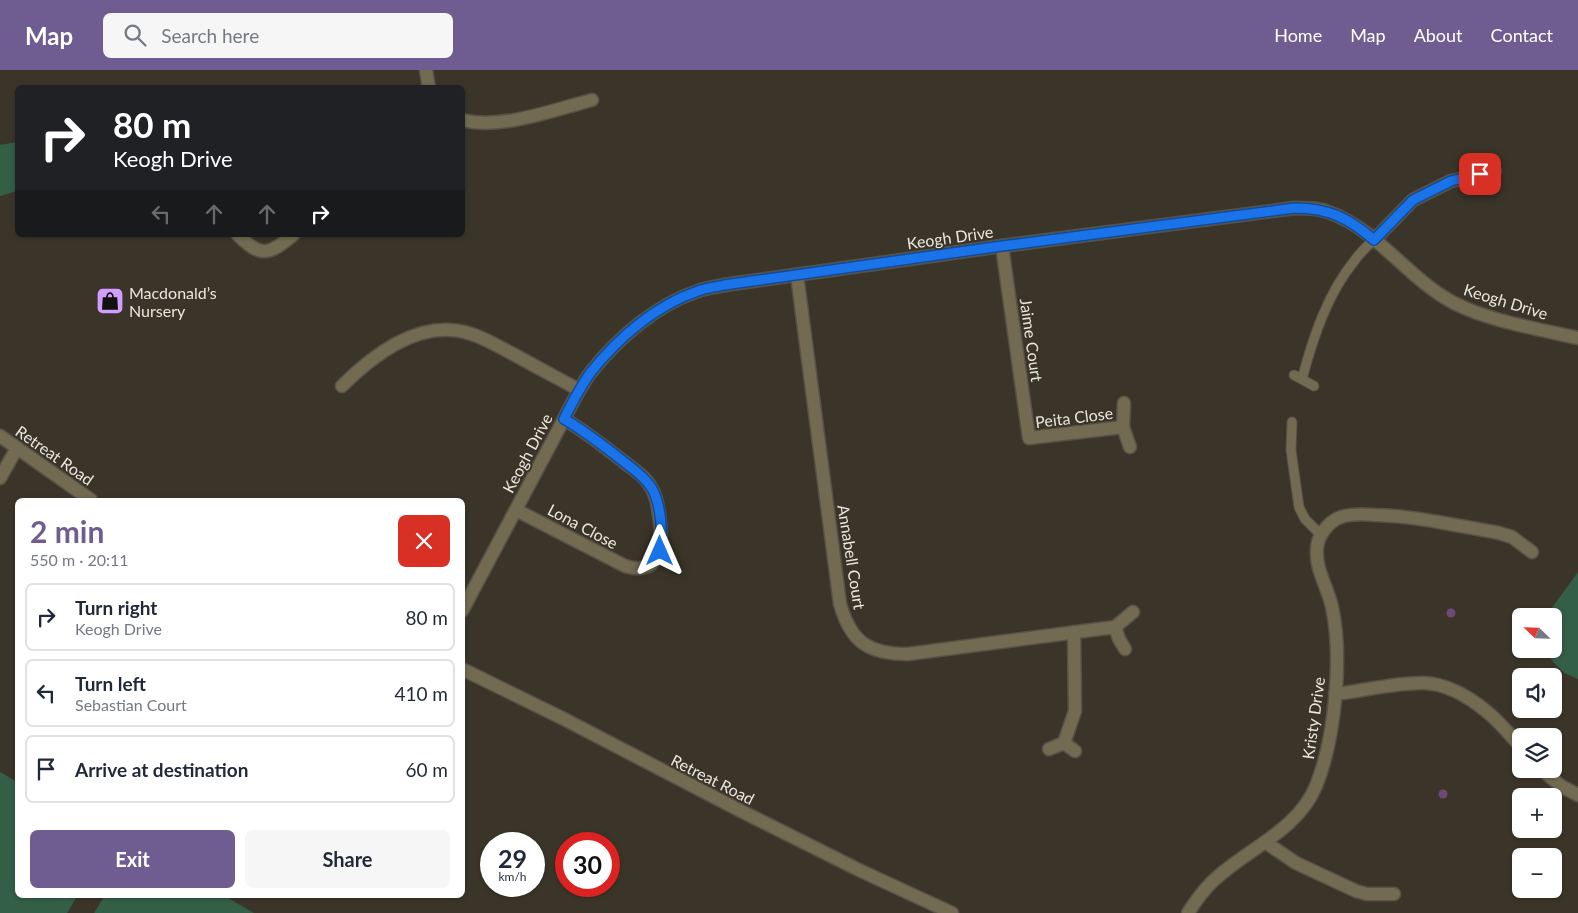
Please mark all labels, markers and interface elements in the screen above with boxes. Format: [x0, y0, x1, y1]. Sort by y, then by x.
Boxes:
search box [103, 13, 453, 58]
text: Map [25, 21, 73, 50]
icon: search [121, 21, 149, 49]
text: Search here [161, 24, 259, 47]
text: Home [1274, 24, 1322, 46]
text: Map [1350, 24, 1386, 46]
text: About [1414, 24, 1463, 46]
text: Contact [1491, 24, 1553, 46]
text: 80 m [113, 103, 191, 145]
icon: right [30, 105, 95, 170]
text: Keogh Drive [113, 145, 233, 172]
pin [1459, 153, 1501, 195]
icon: arrive [1466, 160, 1494, 188]
icon: left [147, 200, 175, 228]
icon: ahead [200, 200, 228, 228]
icon: ahead [253, 200, 281, 228]
icon: right [306, 200, 334, 228]
street label: Keogh Drive [906, 222, 994, 252]
street label: Keogh Drive [1462, 279, 1550, 323]
place label: Macdonald’s Nursery [129, 283, 217, 320]
shop icon: Macdonald’s Nursery [95, 286, 125, 316]
street label: Jaime Court [1017, 297, 1047, 383]
street label: Peita Close [1034, 403, 1114, 431]
street label: Keogh Drive [498, 410, 556, 496]
street label: Retreat Road [12, 421, 98, 489]
street label: Lona Close [545, 500, 621, 552]
street label: Annabell Court [834, 503, 870, 611]
text: 2 min [30, 513, 104, 549]
button: close [398, 515, 450, 567]
position arrow [633, 524, 685, 576]
text: 550 m · 20:11 [30, 550, 129, 569]
text: Turn right [75, 596, 157, 619]
icon: right [32, 603, 60, 631]
text: 80 m [405, 606, 448, 629]
north arrow [1512, 608, 1562, 658]
map controls [1512, 608, 1562, 898]
text: Keogh Drive [75, 619, 162, 638]
button: sound [1512, 668, 1562, 718]
text: Turn left [75, 672, 146, 695]
street label: Kristy Drive [1298, 676, 1328, 760]
icon: left [32, 679, 60, 707]
text: 410 m [394, 682, 448, 705]
text: Sebastian Court [75, 695, 187, 714]
button: layers [1512, 728, 1562, 778]
street label: Retreat Road [668, 750, 758, 808]
icon: arrive [32, 755, 60, 783]
text: Arrive at destination [75, 758, 248, 781]
text: 60 m [405, 758, 448, 781]
button: + [1512, 788, 1562, 838]
button: Exit [30, 830, 235, 888]
button: Share [245, 830, 450, 888]
speed limit sign: 30 [555, 832, 620, 897]
text: 29 [498, 843, 527, 873]
button: − [1512, 848, 1562, 898]
text: km/h [498, 869, 527, 884]

